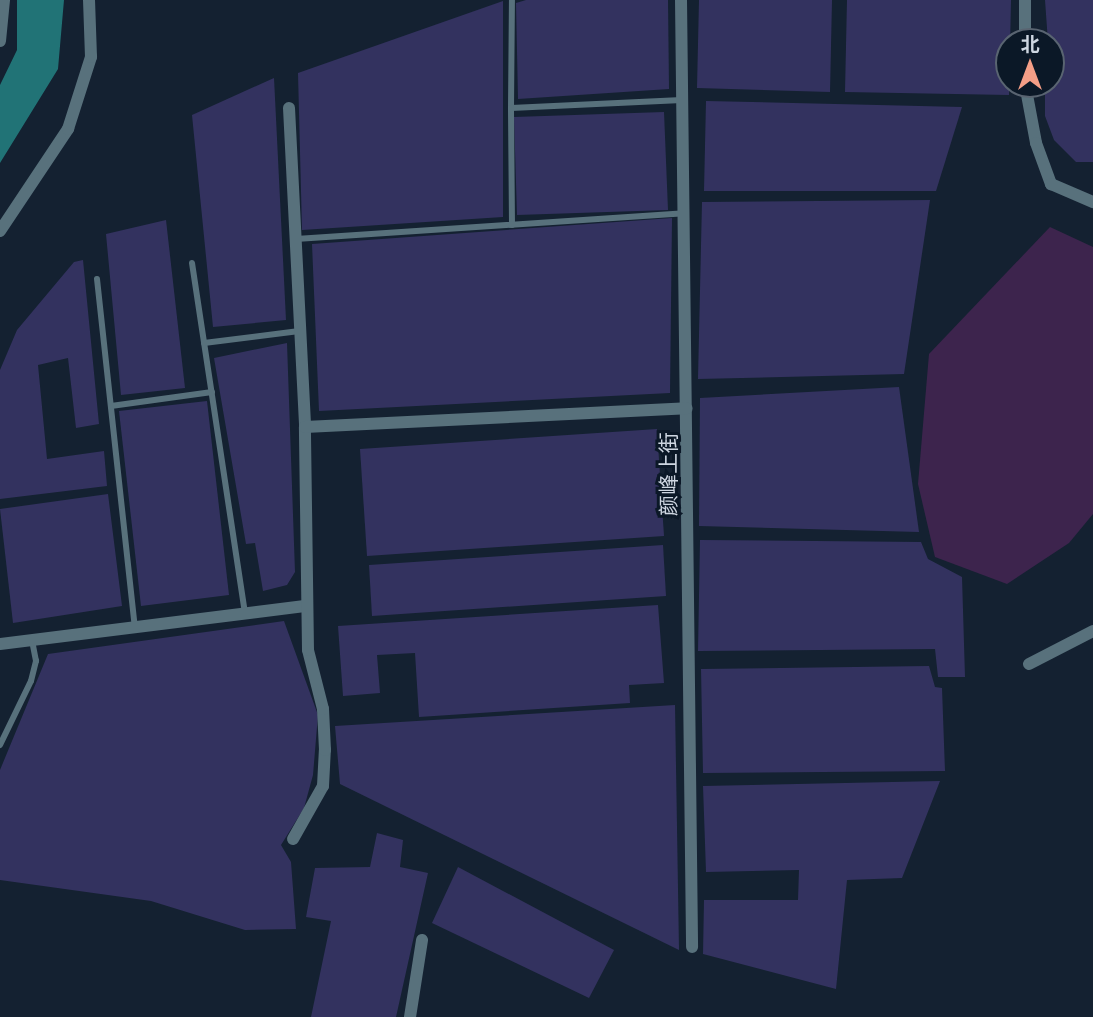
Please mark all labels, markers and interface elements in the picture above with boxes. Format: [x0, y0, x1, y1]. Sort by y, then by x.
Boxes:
north arrow [995, 28, 1065, 98]
text: 北 [1020, 32, 1040, 56]
street label: 颜峰上街 [655, 432, 681, 516]

